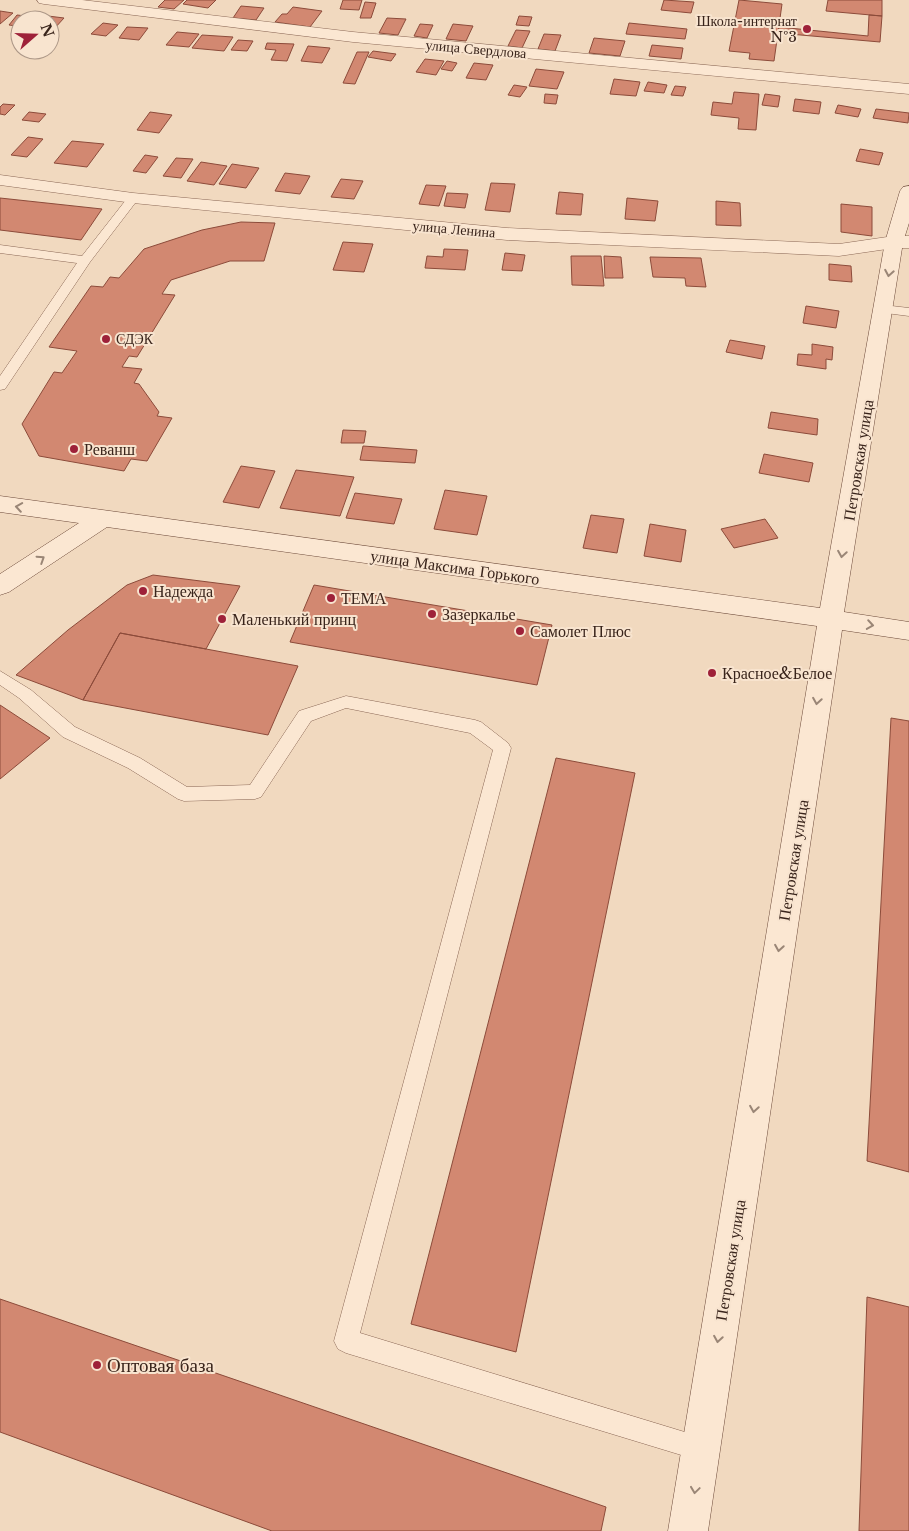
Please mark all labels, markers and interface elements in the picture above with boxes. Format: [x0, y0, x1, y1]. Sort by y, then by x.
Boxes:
north arrow [10, 10, 60, 60]
place label: Школа-интернат №3 [697, 12, 797, 46]
text: N [37, 21, 58, 40]
marker: Школа-интернат №3 [801, 23, 813, 35]
street label: улица Свердлова [425, 36, 528, 62]
street label: улица Ленина [412, 216, 497, 242]
one-way arrow [884, 268, 894, 277]
place label: СДЭК [116, 330, 154, 348]
marker: СДЭК [100, 333, 112, 345]
street label: Петровская улица [839, 398, 877, 522]
place label: Реванш [84, 439, 136, 459]
marker: Реванш [68, 443, 80, 455]
one-way arrow [15, 502, 23, 513]
street label: улица Максима Горького [369, 545, 541, 589]
one-way arrow [837, 550, 848, 558]
one-way arrow [35, 556, 45, 565]
place label: Надежда [153, 581, 213, 601]
marker: Надежда [137, 585, 149, 597]
place label: ТЕМА [341, 588, 387, 608]
marker: ТЕМА [325, 592, 337, 604]
place label: Зазеркалье [442, 604, 516, 624]
marker: Зазеркалье [426, 608, 438, 620]
place label: Маленький принц [232, 609, 357, 629]
marker: Маленький принц [216, 613, 228, 625]
one-way arrow [866, 619, 874, 630]
place label: Самолет Плюс [530, 621, 631, 641]
marker: Самолет Плюс [514, 625, 526, 637]
place label: Красное&Белое [722, 663, 832, 683]
marker: Красное&Белое [706, 667, 718, 679]
one-way arrow [813, 697, 823, 706]
street label: Петровская улица [774, 798, 812, 922]
one-way arrow [774, 944, 784, 953]
one-way arrow [749, 1105, 759, 1113]
street label: Петровская улица [711, 1198, 749, 1322]
one-way arrow [713, 1335, 724, 1343]
place label: Оптовая база [107, 1354, 214, 1377]
marker: Оптовая база [91, 1359, 103, 1371]
one-way arrow [690, 1486, 700, 1494]

